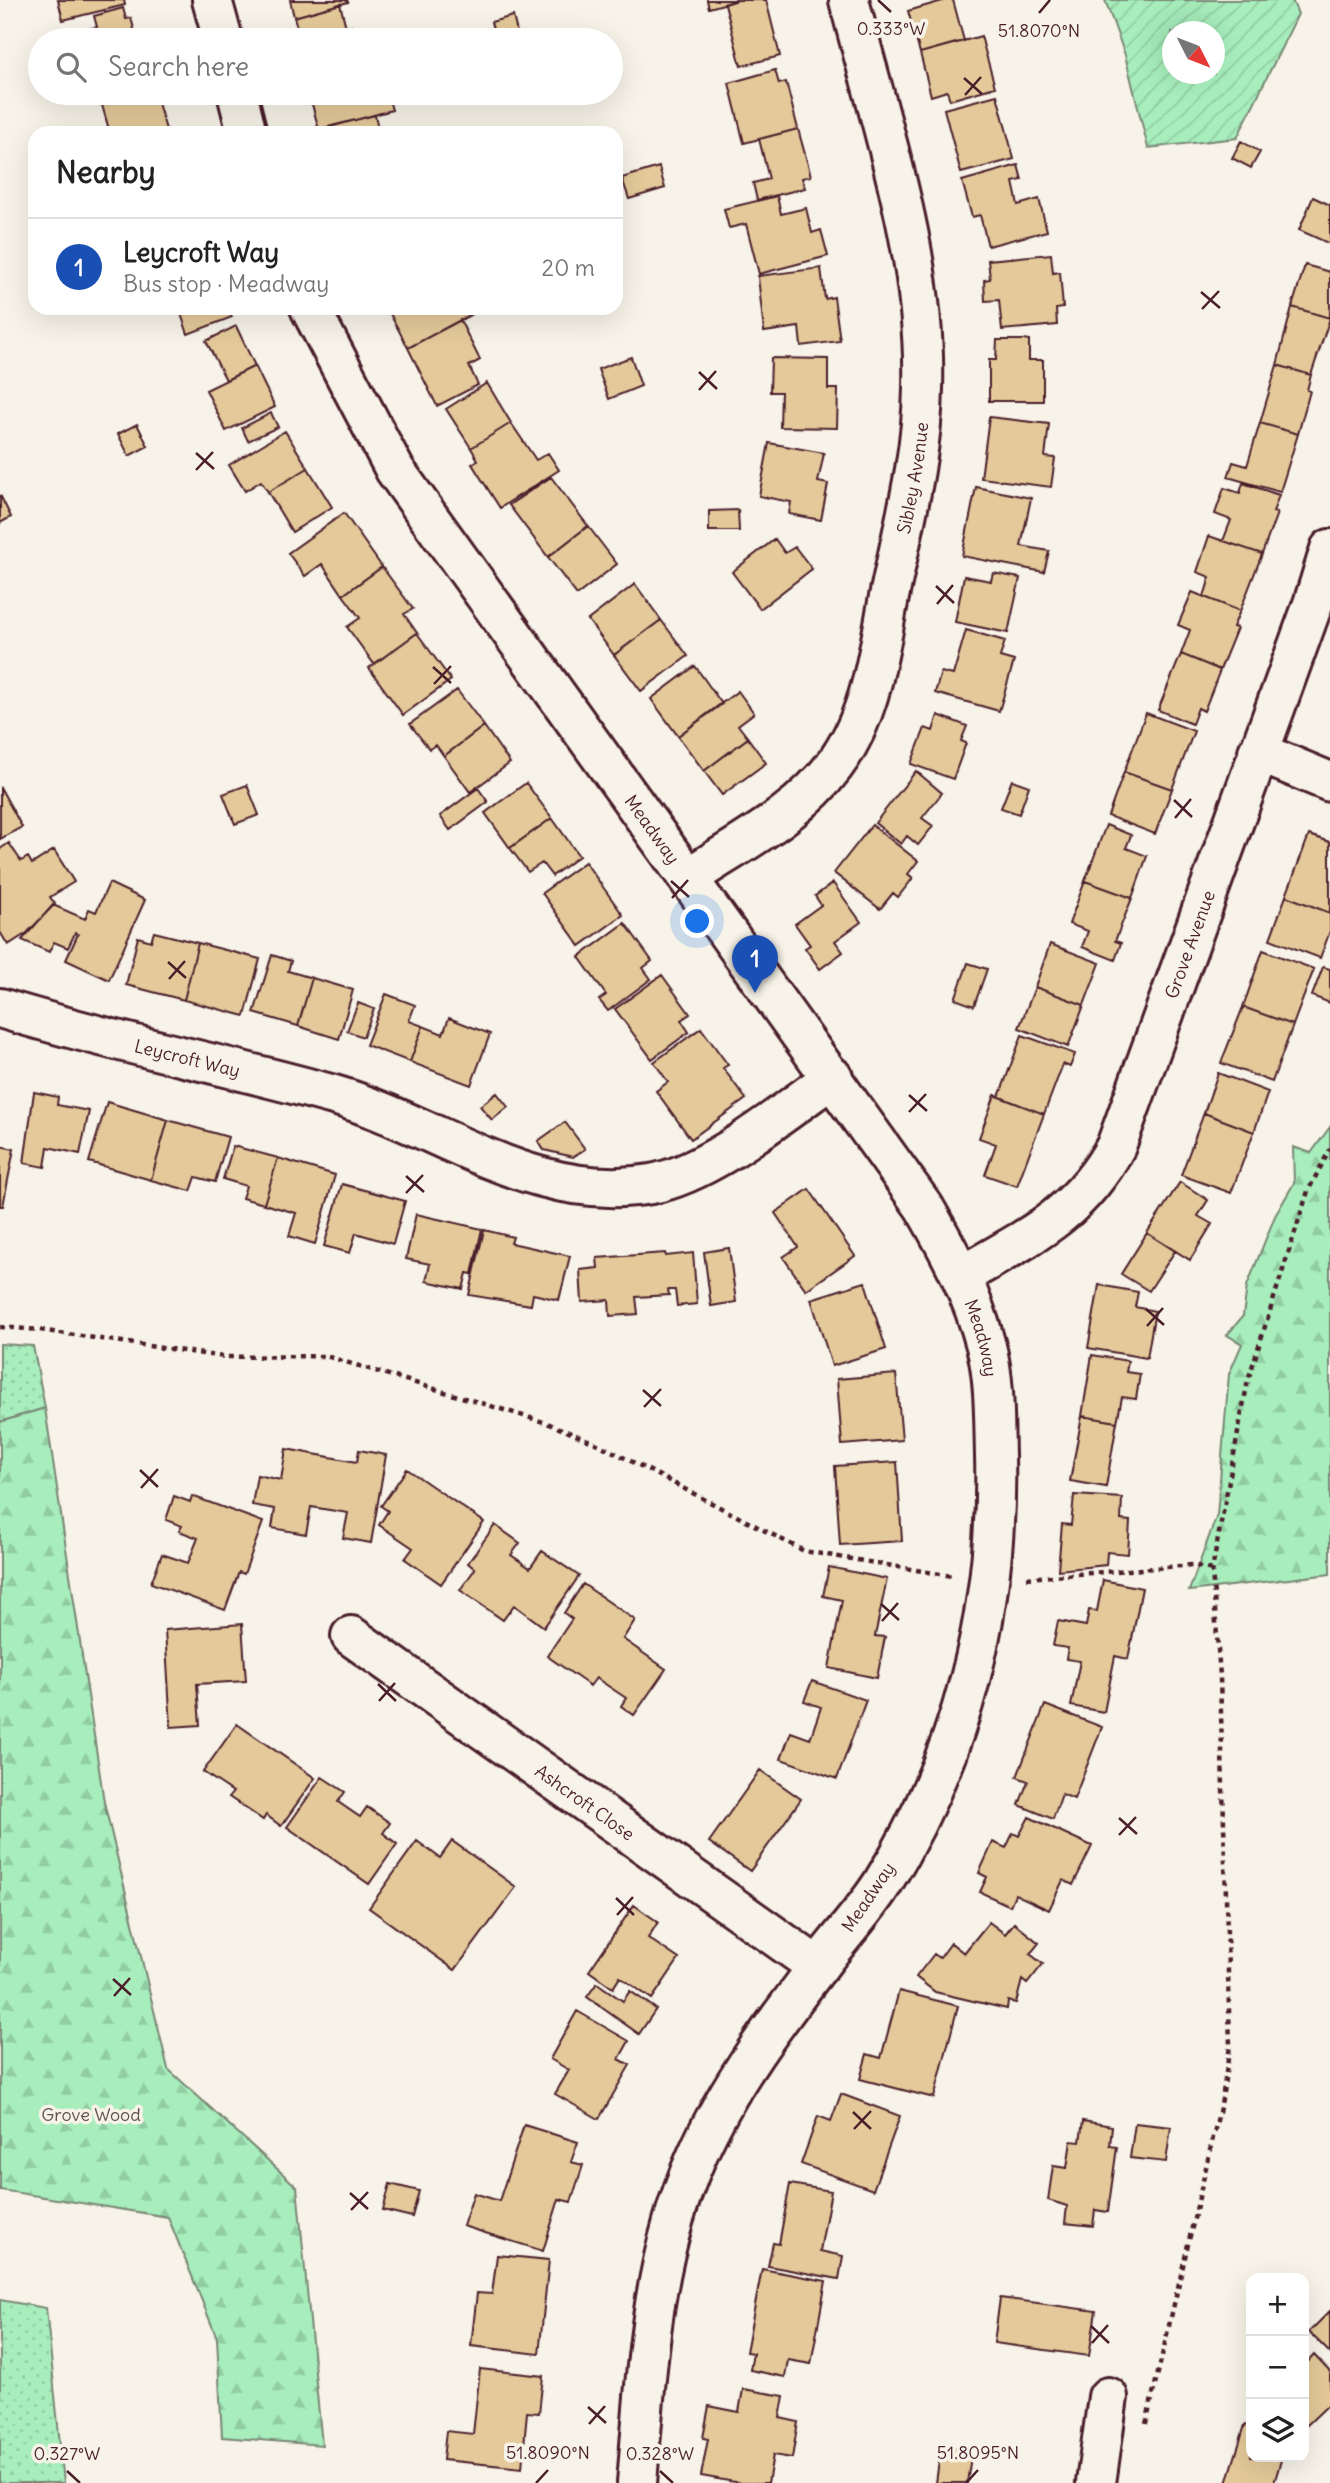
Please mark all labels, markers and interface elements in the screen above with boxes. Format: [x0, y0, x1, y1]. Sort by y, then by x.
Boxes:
text: 0.333°W [857, 17, 925, 40]
text: 51.8070°N [998, 19, 1080, 42]
north arrow [1162, 21, 1225, 84]
search box [28, 28, 623, 105]
icon: search [52, 48, 90, 86]
text: Search here [108, 50, 249, 83]
text: Nearby [56, 153, 156, 191]
text: Leycroft Way [123, 236, 279, 269]
text: 1 [74, 253, 84, 282]
text: 20 m [542, 253, 595, 282]
text: Bus stop · Meadway [123, 269, 329, 298]
street label: Sibley Avenue [891, 421, 933, 536]
street label: Meadway [620, 790, 685, 868]
street label: Grove Avenue [1159, 887, 1219, 1002]
your location [680, 904, 714, 938]
pin: 1 [732, 935, 778, 993]
street label: Leycroft Way [132, 1034, 243, 1082]
street label: Meadway [960, 1296, 1003, 1378]
street label: Ashcroft Close [531, 1759, 639, 1845]
street label: Meadway [836, 1858, 900, 1936]
park label: Grove Wood [41, 2103, 141, 2126]
map controls [1246, 2273, 1309, 2462]
button: + [1246, 2273, 1309, 2336]
button: − [1246, 2336, 1309, 2399]
button: layers [1246, 2399, 1309, 2462]
text: 51.8090°N [506, 2441, 590, 2464]
text: 51.8095°N [937, 2441, 1019, 2464]
text: 0.327°W [34, 2442, 100, 2465]
text: 0.328°W [626, 2442, 694, 2465]

